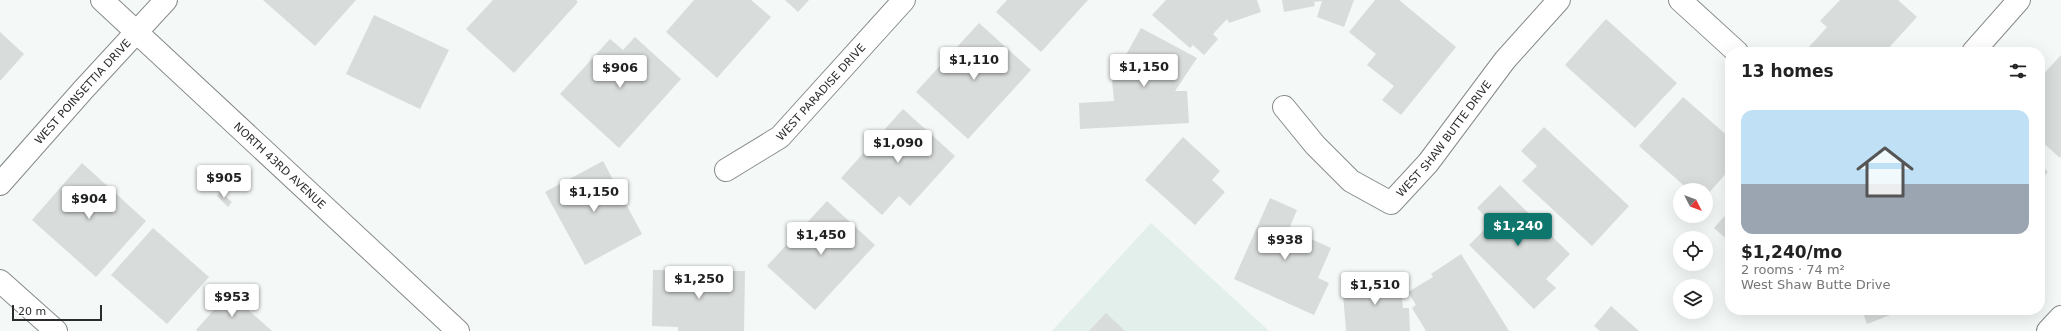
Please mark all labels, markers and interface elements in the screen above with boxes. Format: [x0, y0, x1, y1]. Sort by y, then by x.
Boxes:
street label: WEST POINSETTIA DRIVE [32, 36, 133, 147]
street label: WEST PARADISE DRIVE [774, 41, 868, 143]
pin: $1,110 [941, 47, 1007, 81]
text: $1,110 [949, 52, 999, 67]
pin: $1,150 [1111, 54, 1177, 88]
pin: $906 [596, 55, 644, 89]
text: $1,150 [1119, 59, 1169, 74]
text: $906 [602, 60, 638, 75]
icon: filters [2007, 60, 2029, 82]
text: 13 homes [1741, 61, 1834, 81]
street label: WEST SHAW BUTTE DRIVE [1394, 78, 1494, 199]
street label: NORTH 43RD AVENUE [231, 120, 329, 211]
pin: $1,090 [865, 130, 931, 164]
text: $1,090 [873, 135, 923, 150]
icon: home [1849, 136, 1921, 208]
pin: $905 [200, 165, 248, 199]
text: $905 [206, 170, 242, 185]
pin: $1,150 [561, 179, 627, 213]
north arrow [1673, 183, 1713, 223]
map controls [1673, 183, 1713, 319]
text: $1,150 [569, 184, 619, 199]
pin: $904 [65, 186, 113, 220]
text: $904 [71, 191, 107, 206]
pin: $1,240 [1485, 213, 1551, 247]
text: $1,240 [1493, 218, 1543, 233]
pin: $1,450 [788, 222, 854, 256]
text: $1,450 [796, 227, 846, 242]
pin: $938 [1261, 227, 1309, 261]
button: locate [1673, 231, 1713, 271]
text: $938 [1267, 232, 1303, 247]
text: $1,240/mo [1741, 242, 1842, 262]
text: 2 rooms · 74 m² [1741, 262, 1845, 277]
pin: $1,250 [666, 266, 732, 300]
text: $1,250 [674, 271, 724, 286]
pin: $1,510 [1342, 272, 1408, 306]
text: $1,510 [1350, 277, 1400, 292]
text: West Shaw Butte Drive [1741, 277, 1890, 292]
button: layers [1673, 279, 1713, 319]
pin: $953 [208, 284, 256, 318]
text: $953 [214, 289, 250, 304]
scale bar [12, 303, 102, 322]
text: 20 m [18, 305, 46, 318]

